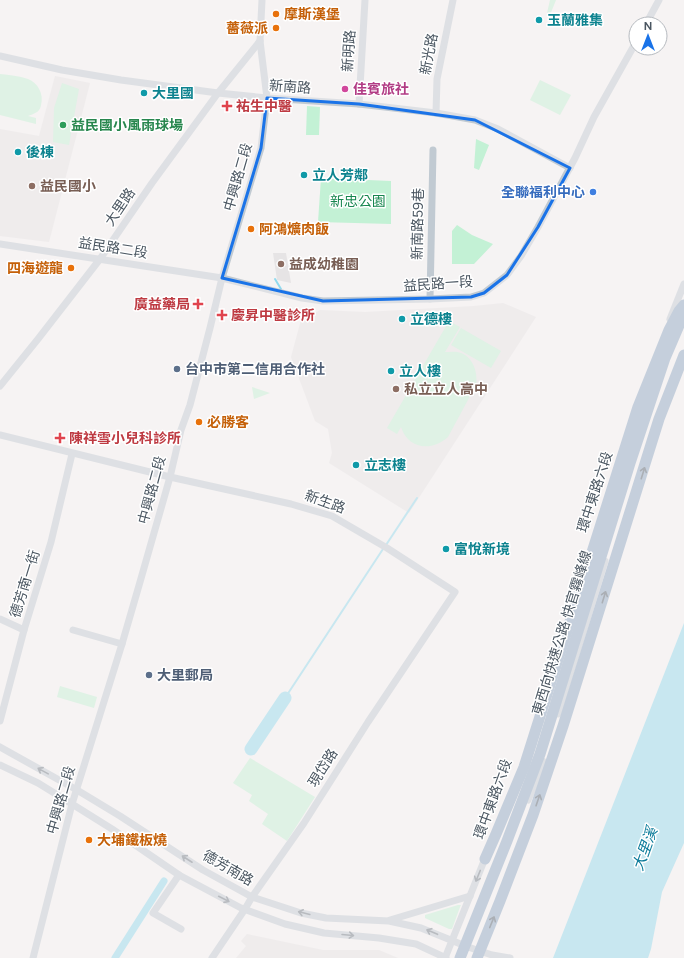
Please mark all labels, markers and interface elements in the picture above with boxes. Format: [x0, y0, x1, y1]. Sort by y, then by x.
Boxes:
place label: 摩斯漢堡 [284, 6, 340, 23]
marker: 摩斯漢堡 [271, 9, 281, 19]
place label: 玉蘭雅集 [547, 12, 603, 29]
marker: 玉蘭雅集 [534, 15, 544, 25]
north arrow [628, 16, 668, 56]
place label: 薔薇派 [226, 20, 268, 37]
text: N [644, 20, 652, 33]
marker: 薔薇派 [271, 23, 281, 33]
street label: 新明路 [339, 29, 359, 73]
street label: 新光路 [417, 32, 441, 76]
street label: 新南路 [268, 77, 312, 97]
place label: 佳賓旅社 [353, 81, 409, 98]
marker: 佳賓旅社 [340, 84, 350, 94]
place label: 大里國 [152, 85, 194, 102]
marker: 大里國 [139, 88, 149, 98]
place label: 𧙗生中醫 [236, 98, 292, 115]
marker: 𧙗生中醫 [221, 100, 233, 112]
place label: 益民國小風雨球場 [71, 117, 183, 134]
marker: 益民國小風雨球場 [58, 120, 68, 130]
street label: 中興路二段 [220, 141, 256, 213]
place label: 後棟 [26, 144, 54, 161]
marker: 後棟 [13, 147, 23, 157]
place label: 立人芳鄰 [312, 167, 368, 184]
marker: 立人芳鄰 [299, 170, 309, 180]
place label: 益民國小 [40, 178, 96, 195]
marker: 益民國小 [27, 181, 37, 191]
place label: 全聯福利中心 [501, 184, 585, 201]
street label: 大里路 [101, 185, 139, 229]
marker: 全聯福利中心 [588, 187, 598, 197]
street label: 新南路59巷 [409, 188, 427, 260]
park label: 新忠公園 [330, 193, 386, 210]
place label: 阿鴻爌肉飯 [259, 221, 329, 238]
marker: 阿鴻爌肉飯 [246, 224, 256, 234]
street label: 益民路二段 [77, 234, 149, 262]
place label: 益成幼稚園 [289, 256, 359, 273]
marker: 益成幼稚園 [276, 259, 286, 269]
place label: 四海遊龍 [7, 260, 63, 277]
marker: 四海遊龍 [66, 263, 76, 273]
street label: 益民路一段 [402, 273, 474, 295]
place label: 廣益藥局 [134, 296, 190, 313]
marker: 廣益藥局 [193, 299, 203, 309]
place label: 慶昇中醫診所 [231, 307, 315, 324]
marker: 慶昇中醫診所 [216, 309, 228, 321]
place label: 立德樓 [410, 311, 452, 328]
marker: 立德樓 [397, 314, 407, 324]
place label: 台中市第二信用合作社 [185, 361, 325, 378]
place label: 立人樓 [399, 363, 441, 380]
marker: 台中市第二信用合作社 [172, 364, 182, 374]
marker: 立人樓 [386, 366, 396, 376]
place label: 私立立人高中 [404, 381, 488, 398]
marker: 私立立人高中 [391, 384, 401, 394]
place label: 必勝客 [207, 414, 249, 431]
marker: 必勝客 [194, 417, 204, 427]
place label: 陳祥雪小兒科診所 [69, 430, 181, 447]
marker: 陳祥雪小兒科診所 [54, 432, 66, 444]
street label: 環中東路六段 [574, 449, 616, 535]
street label: 中興路二段 [135, 454, 169, 526]
place label: 立志樓 [364, 457, 406, 474]
marker: 立志樓 [351, 460, 361, 470]
one-way arrow [640, 466, 647, 479]
street label: 新生路 [302, 487, 348, 517]
place label: 富悅新境 [454, 541, 510, 558]
marker: 富悅新境 [441, 544, 451, 554]
street label: 德芳南一街 [7, 548, 43, 620]
street label: 東西向快速公路 快官霧峰線 [529, 549, 595, 717]
one-way arrow [601, 590, 608, 603]
place label: 大里郵局 [157, 667, 213, 684]
marker: 大里郵局 [144, 670, 154, 680]
street label: 現岱路 [305, 746, 341, 790]
street label: 環中東路六段 [471, 757, 515, 841]
street label: 中興路二段 [43, 764, 79, 836]
one-way arrow [37, 766, 49, 774]
one-way arrow [535, 794, 542, 807]
water label: 大里溪 [629, 823, 662, 873]
place label: 大埔鐵板燒 [97, 832, 167, 849]
marker: 大埔鐵板燒 [84, 835, 94, 845]
street label: 德芳南路 [200, 847, 256, 889]
one-way arrow [182, 855, 193, 863]
one-way arrow [474, 869, 481, 881]
one-way arrow [218, 896, 230, 903]
one-way arrow [298, 909, 311, 916]
one-way arrow [489, 916, 496, 928]
one-way arrow [426, 928, 438, 936]
one-way arrow [341, 932, 354, 939]

